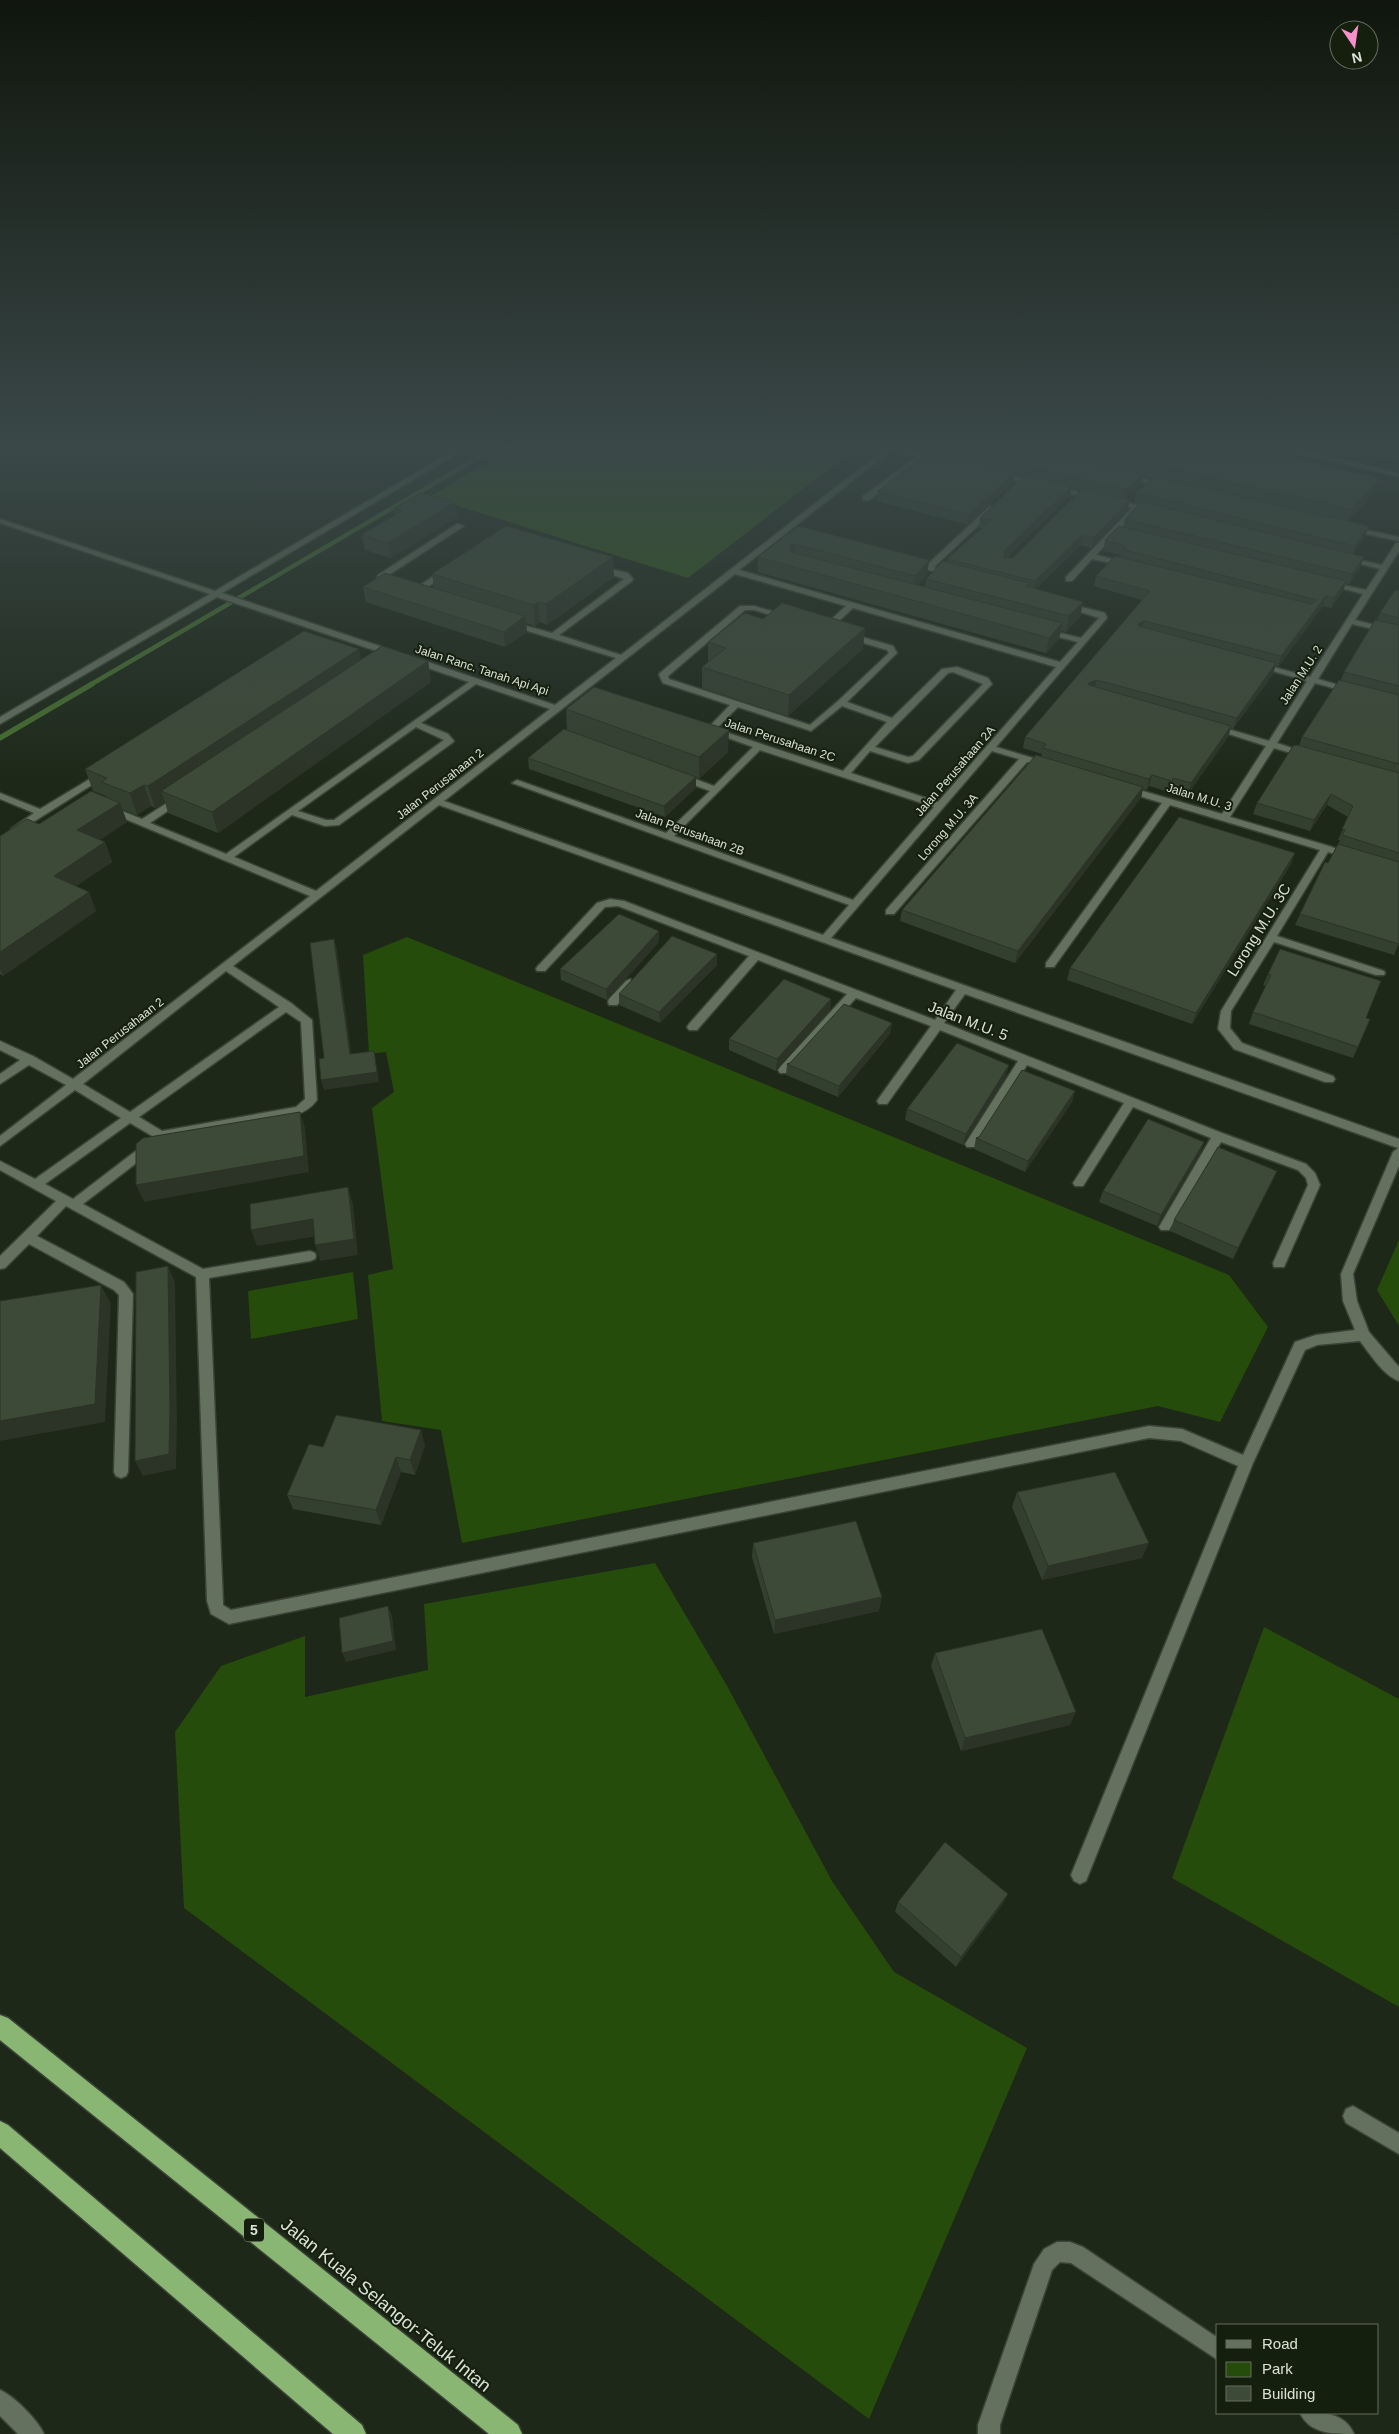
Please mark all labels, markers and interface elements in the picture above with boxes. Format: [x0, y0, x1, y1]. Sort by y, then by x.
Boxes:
north arrow [1329, 20, 1379, 70]
text: N [1350, 49, 1364, 67]
street label: Jalan Ranc. Tanah Api Api [414, 642, 550, 698]
street label: Jalan M.U. 2 [1277, 643, 1325, 707]
street label: Jalan Perusahaan 2C [723, 716, 837, 765]
street label: Jalan Perusahaan 2A [912, 723, 998, 819]
street label: Jalan Perusahaan 2 [394, 745, 487, 822]
street label: Jalan M.U. 3 [1165, 780, 1234, 814]
street label: Lorong M.U. 3A [915, 791, 981, 863]
street label: Jalan Perusahaan 2B [634, 806, 746, 858]
street label: Lorong M.U. 3C [1223, 880, 1294, 979]
street label: Jalan Perusahaan 2 [74, 994, 167, 1071]
street label: Jalan M.U. 5 [926, 998, 1011, 1044]
street label: Jalan Kuala Selangor-Teluk Intan [277, 2214, 495, 2396]
road number: 5 [244, 2218, 264, 2242]
legend [1216, 2324, 1379, 2414]
text: Road [1262, 2335, 1298, 2352]
text: Park [1262, 2360, 1293, 2377]
text: Building [1262, 2385, 1315, 2402]

